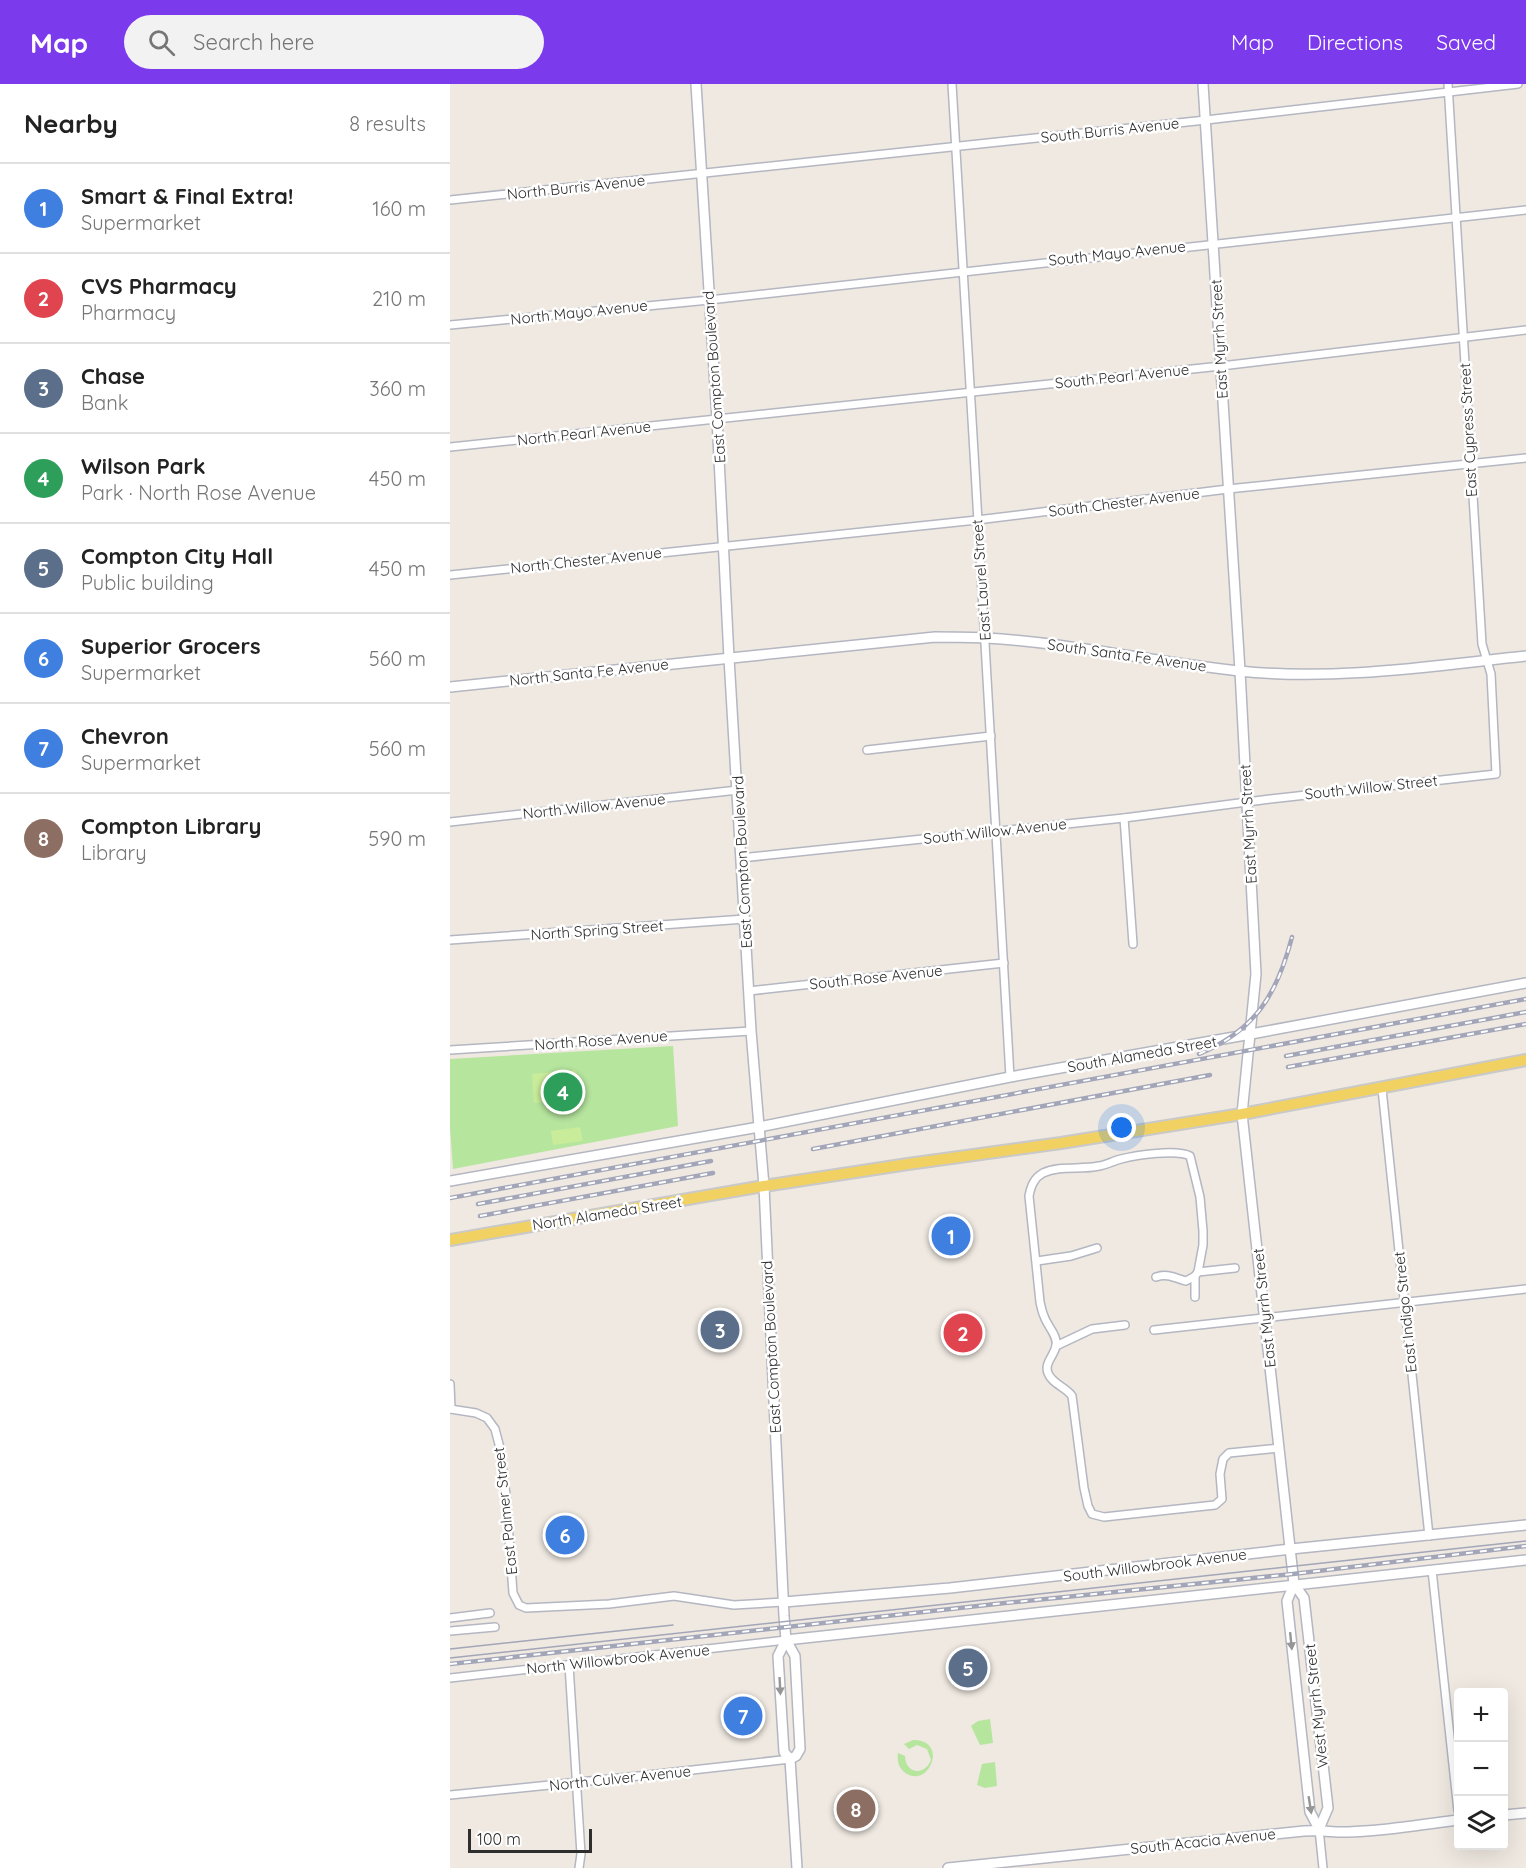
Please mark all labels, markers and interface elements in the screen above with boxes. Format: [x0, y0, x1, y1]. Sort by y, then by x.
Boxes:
search box [124, 15, 544, 69]
text: Map [30, 25, 88, 60]
icon: search [145, 26, 178, 59]
text: Search here [193, 28, 315, 56]
text: Map [1231, 29, 1274, 55]
text: Directions [1307, 29, 1403, 55]
text: Saved [1436, 29, 1496, 55]
text: Nearby [24, 107, 118, 140]
text: 8 results [349, 111, 426, 136]
street label: South Burris Avenue [1040, 113, 1180, 147]
street label: North Burris Avenue [506, 170, 646, 204]
text: Smart & Final Extra! [81, 182, 294, 210]
text: 1 [40, 196, 47, 221]
text: 160 m [372, 196, 426, 221]
text: Supermarket [81, 210, 201, 235]
street label: South Mayo Avenue [1047, 236, 1187, 270]
text: CVS Pharmacy [81, 272, 237, 300]
street label: East Myrrh Street [1206, 279, 1232, 399]
text: 2 [38, 286, 49, 311]
text: 210 m [372, 286, 426, 311]
street label: East Compton Boulevard [698, 290, 730, 464]
street label: North Mayo Avenue [509, 295, 649, 329]
text: Pharmacy [81, 300, 176, 325]
street label: South Pearl Avenue [1054, 360, 1190, 392]
text: Chase [81, 362, 145, 390]
street label: East Cypress Street [1455, 362, 1481, 498]
text: 3 [38, 376, 49, 401]
text: 360 m [369, 376, 426, 401]
text: Bank [81, 390, 128, 415]
street label: North Pearl Avenue [516, 417, 652, 449]
text: Wilson Park [81, 452, 206, 480]
text: 4 [38, 466, 49, 491]
text: 450 m [369, 466, 426, 491]
text: Park · North Rose Avenue [81, 480, 316, 505]
street label: South Chester Avenue [1047, 483, 1201, 521]
street label: East Laurel Street [967, 519, 995, 641]
text: Compton City Hall [81, 542, 273, 570]
street label: North Chester Avenue [509, 543, 663, 577]
text: 5 [38, 556, 49, 581]
text: 450 m [369, 556, 426, 581]
text: Public building [81, 570, 214, 595]
text: Superior Grocers [81, 632, 261, 660]
street label: South Santa Fe Avenue [1046, 634, 1208, 676]
text: 6 [38, 646, 49, 671]
text: 560 m [369, 646, 426, 671]
street label: North Santa Fe Avenue [508, 654, 670, 690]
text: Supermarket [81, 660, 201, 685]
text: Chevron [81, 722, 169, 750]
text: 7 [38, 736, 49, 761]
text: 560 m [369, 736, 426, 761]
text: Supermarket [81, 750, 201, 775]
street label: East Myrrh Street [1235, 764, 1261, 884]
street label: South Willow Street [1304, 771, 1438, 803]
street label: East Compton Boulevard [728, 775, 756, 949]
street label: North Willow Avenue [522, 789, 666, 823]
text: Compton Library [81, 812, 261, 840]
street label: South Willow Avenue [922, 814, 1068, 848]
text: 8 [38, 826, 49, 851]
text: 590 m [368, 826, 426, 851]
text: Library [81, 840, 147, 865]
street label: North Spring Street [530, 916, 664, 944]
street label: South Rose Avenue [809, 961, 943, 993]
street label: North Rose Avenue [534, 1026, 668, 1054]
street label: South Alameda Street [1066, 1031, 1218, 1077]
pin: 4 [544, 1070, 582, 1114]
your location [1107, 1113, 1136, 1142]
street label: North Alameda Street [531, 1192, 683, 1234]
pin: 1 [932, 1214, 970, 1258]
street label: East Myrrh Street [1248, 1247, 1280, 1369]
street label: East Indigo Street [1389, 1250, 1421, 1374]
street label: East Compton Boulevard [757, 1260, 785, 1434]
pin: 3 [700, 1308, 740, 1352]
pin: 2 [944, 1310, 982, 1356]
street label: East Palmer Street [489, 1446, 521, 1576]
pin: 6 [546, 1512, 584, 1558]
street label: South Willowbrook Avenue [1062, 1544, 1248, 1586]
one-way arrow [1286, 1631, 1296, 1650]
street label: North Willowbrook Avenue [525, 1640, 711, 1678]
street label: West Myrrh Street [1300, 1643, 1332, 1769]
pin: 5 [948, 1646, 988, 1690]
one-way arrow [775, 1677, 784, 1696]
map controls [1454, 1688, 1508, 1850]
button: + [1454, 1688, 1508, 1742]
pin: 7 [724, 1694, 762, 1738]
button: − [1454, 1742, 1508, 1796]
street label: North Culver Avenue [548, 1761, 692, 1795]
pin: 8 [836, 1786, 876, 1832]
one-way arrow [1305, 1796, 1314, 1815]
button: layers [1454, 1796, 1508, 1850]
street label: South Acacia Avenue [1130, 1824, 1276, 1858]
scale bar [468, 1826, 592, 1854]
text: 100 m [477, 1829, 521, 1849]

